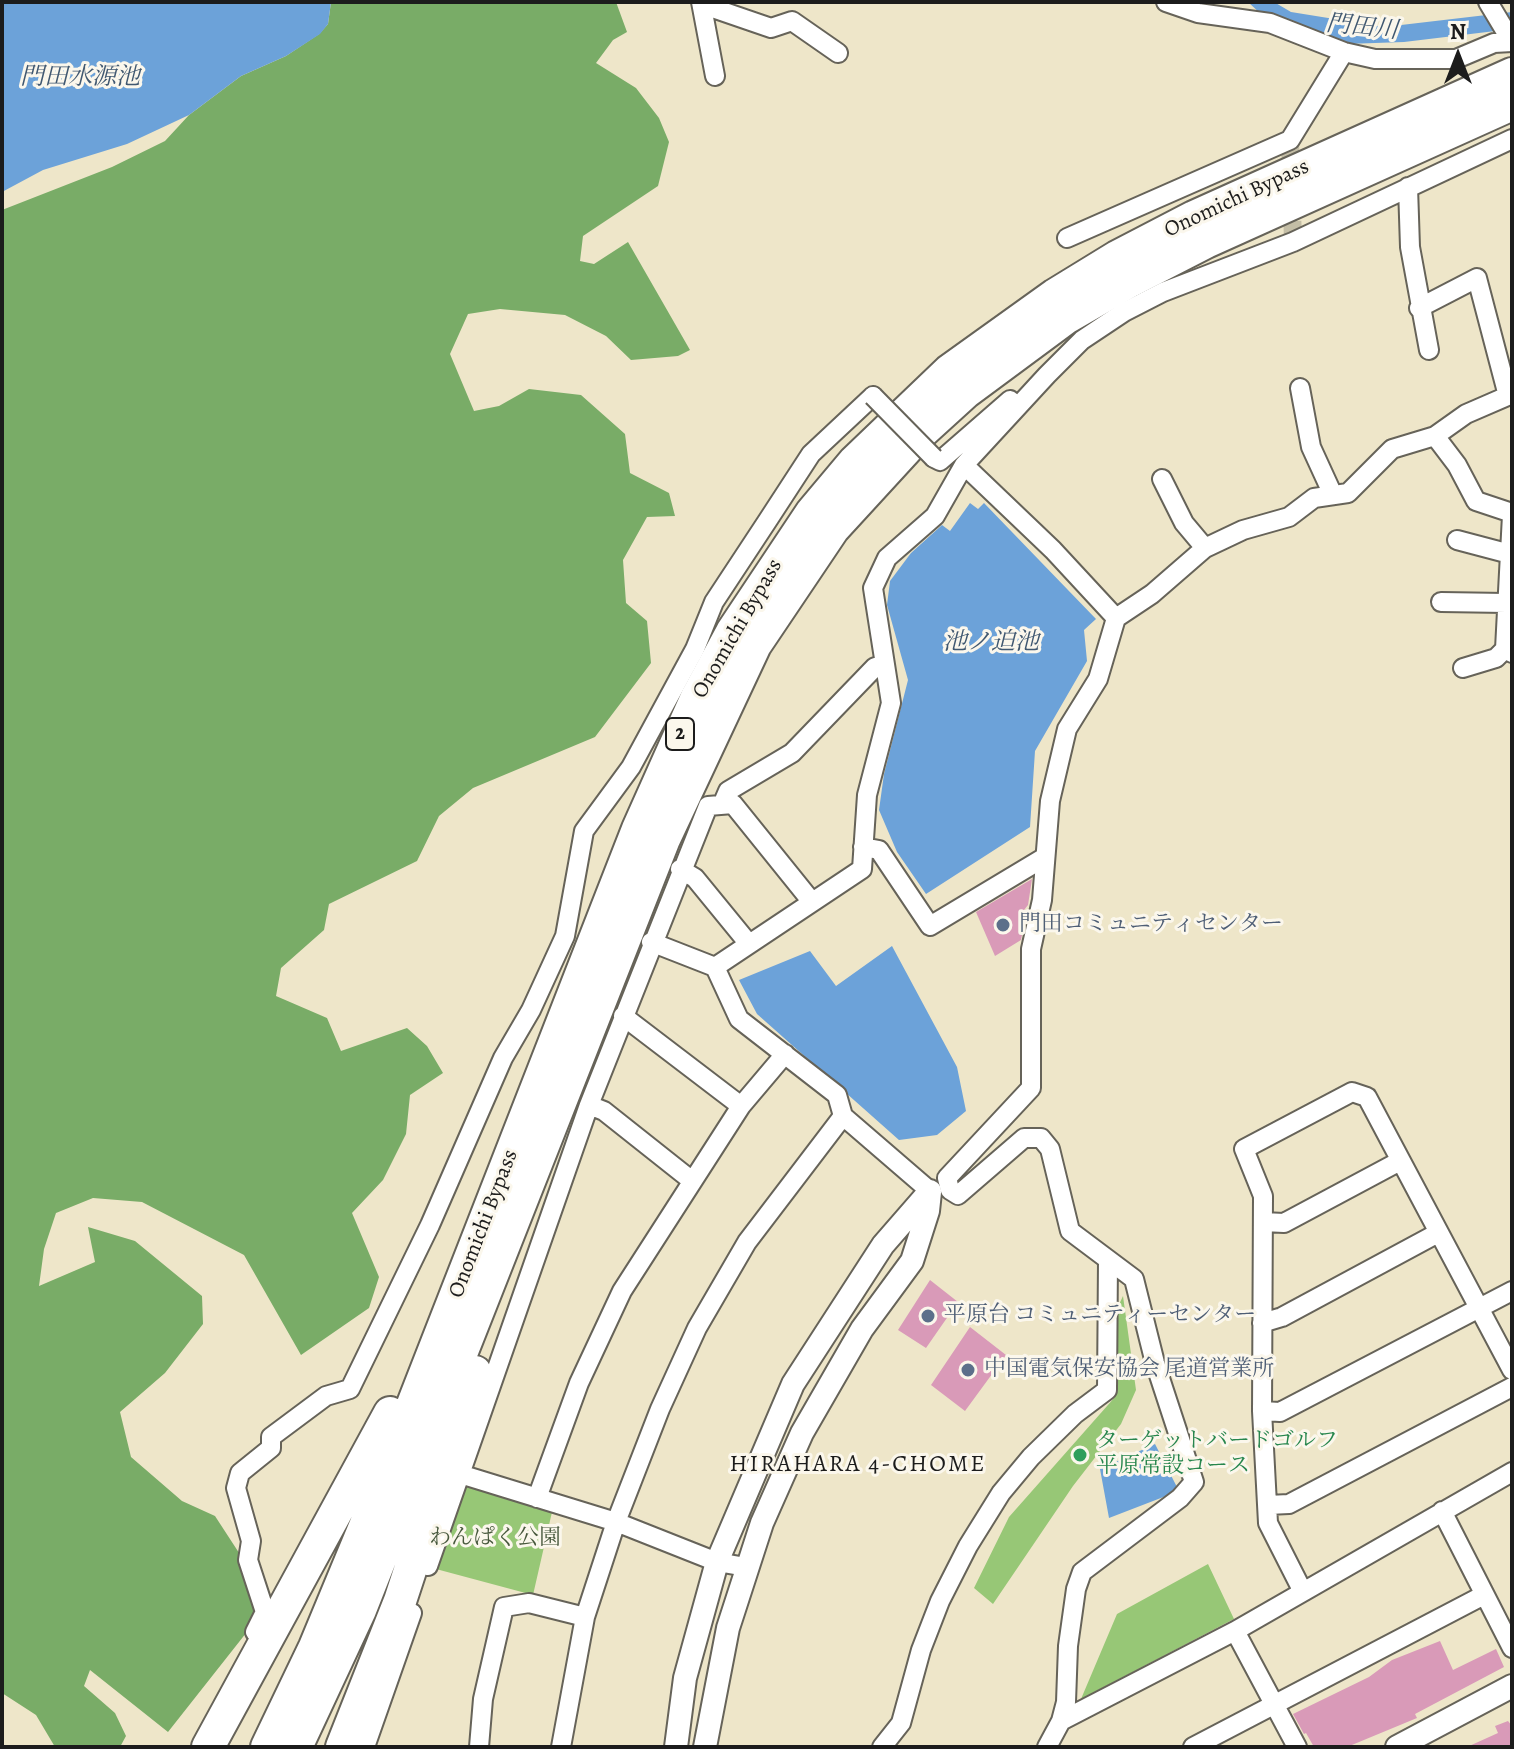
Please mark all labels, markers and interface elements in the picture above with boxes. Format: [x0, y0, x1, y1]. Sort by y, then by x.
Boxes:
water label: 門田川 [1325, 10, 1399, 46]
north arrow [1418, 16, 1498, 96]
text: N [1450, 17, 1466, 47]
water label: 門田水源池 [20, 64, 140, 92]
street label: Onomichi Bypass [1160, 154, 1314, 244]
street label: Onomichi Bypass [687, 555, 789, 703]
water label: 池ノ迫池 [943, 629, 1039, 657]
road number: 2 [666, 718, 694, 750]
place label: 門田コミュニティセンター [1019, 912, 1283, 938]
marker: 門田コミュニティセンター [994, 916, 1012, 934]
street label: Onomichi Bypass [444, 1146, 524, 1302]
place label: 平原台 コミュニティーセンター [944, 1303, 1256, 1329]
marker: 平原台 コミュニティーセンター [919, 1307, 937, 1325]
place label: 中国電気保安協会 尾道営業所 [984, 1357, 1274, 1383]
marker: 中国電気保安協会 尾道営業所 [959, 1361, 977, 1379]
place label: ターゲットバードゴルフ 平原常設コース [1096, 1429, 1338, 1480]
marker: ターゲットバードゴルフ 平原常設コース [1071, 1446, 1089, 1464]
district label: HIRAHARA 4-CHOME [730, 1451, 986, 1479]
park label: わんぱく公園 [429, 1526, 561, 1552]

